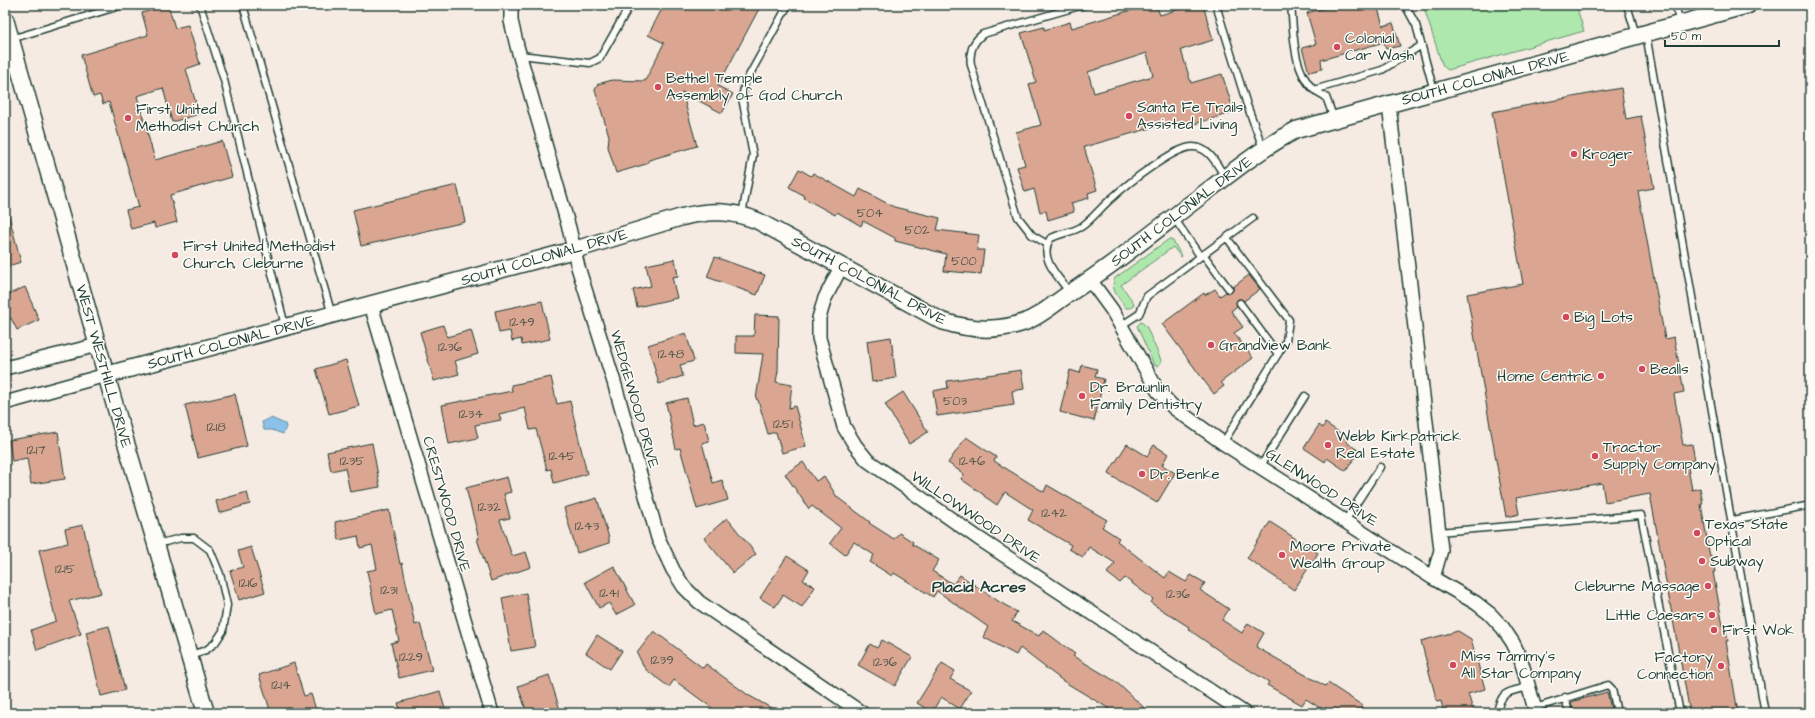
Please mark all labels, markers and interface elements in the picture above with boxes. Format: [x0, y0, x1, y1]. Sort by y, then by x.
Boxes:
scale bar [1665, 22, 1779, 48]
place label: Colonial Car Wash [1345, 28, 1415, 66]
text: 50 m [1671, 28, 1702, 45]
marker: Colonial Car Wash [1332, 42, 1342, 52]
street label: SOUTH COLONIAL DRIVE [1399, 46, 1571, 111]
place label: Bethel Temple Assembly of God Church [666, 68, 843, 107]
marker: Bethel Temple Assembly of God Church [653, 82, 663, 92]
place label: Santa Fe Trails Assisted Living [1137, 97, 1244, 136]
place label: First United Methodist Church [136, 99, 259, 137]
marker: Santa Fe Trails Assisted Living [1124, 111, 1134, 121]
marker: First United Methodist Church [123, 113, 133, 123]
place label: Kroger [1582, 144, 1632, 166]
marker: Kroger [1569, 149, 1579, 159]
street label: SOUTH COLONIAL DRIVE [1106, 151, 1257, 272]
house number: 504 [857, 204, 883, 222]
house number: 502 [905, 221, 930, 239]
street label: SOUTH COLONIAL DRIVE [458, 224, 630, 291]
street label: SOUTH COLONIAL DRIVE [788, 231, 950, 330]
place label: First United Methodist Church, Cleburne [183, 236, 336, 274]
marker: First United Methodist Church, Cleburne [170, 250, 180, 260]
house number: 500 [951, 252, 977, 270]
street label: WEST WESTHILL DRIVE [70, 282, 137, 450]
place label: Big Lots [1574, 307, 1634, 329]
street label: SOUTH COLONIAL DRIVE [145, 310, 317, 375]
marker: Big Lots [1561, 312, 1571, 322]
house number: 1249 [509, 313, 535, 331]
street label: WEDGEWOOD DRIVE [605, 328, 664, 471]
place label: Grandview Bank [1219, 335, 1332, 356]
house number: 1236 [438, 338, 462, 356]
marker: Grandview Bank [1206, 340, 1216, 350]
house number: 1248 [658, 345, 685, 363]
place label: Bealls [1650, 359, 1689, 380]
marker: Bealls [1637, 364, 1647, 374]
place label: Home Centric [1497, 366, 1594, 387]
marker: Home Centric [1596, 371, 1606, 381]
place label: Dr. Braunlin Family Dentistry [1090, 377, 1202, 416]
marker: Dr. Braunlin Family Dentistry [1077, 391, 1087, 401]
house number: 503 [943, 392, 967, 410]
house number: 1234 [459, 405, 483, 423]
house number: 1251 [773, 415, 793, 433]
house number: 1218 [206, 418, 226, 436]
place label: Webb Kirkpatrick Real Estate [1336, 426, 1461, 464]
street label: CRESTWOOD DRIVE [417, 434, 476, 574]
place label: Tractor Supply Company [1603, 437, 1716, 476]
marker: Webb Kirkpatrick Real Estate [1323, 440, 1333, 450]
house number: 1217 [27, 441, 45, 459]
street label: GLENWOOD DRIVE [1262, 443, 1382, 532]
house number: 1245 [548, 447, 576, 465]
marker: Tractor Supply Company [1590, 451, 1600, 461]
house number: 1235 [340, 452, 364, 470]
house number: 1246 [959, 452, 985, 470]
place label: Dr. Benke [1150, 464, 1220, 485]
street label: WILLOWWOOD DRIVE [907, 466, 1045, 569]
marker: Dr. Benke [1137, 469, 1147, 479]
house number: 1232 [477, 498, 501, 516]
house number: 1242 [1041, 504, 1067, 522]
place label: Texas State Optical [1705, 514, 1788, 552]
house number: 1243 [575, 517, 600, 535]
marker: Texas State Optical [1692, 528, 1702, 538]
place label: Moore Private Wealth Group [1290, 536, 1391, 574]
marker: Moore Private Wealth Group [1277, 550, 1287, 560]
place label: Subway [1710, 551, 1764, 573]
marker: Subway [1697, 556, 1707, 566]
house number: 1215 [55, 560, 75, 578]
house number: 1216 [239, 574, 257, 592]
district label: Placid Acres [932, 576, 1026, 598]
place label: Cleburne Massage [1574, 576, 1700, 598]
house number: 1231 [380, 581, 398, 599]
marker: Cleburne Massage [1703, 581, 1713, 591]
house number: 1241 [599, 584, 619, 602]
house number: 1236 [1166, 585, 1190, 603]
place label: Little Caesars [1605, 605, 1704, 626]
marker: Little Caesars [1707, 610, 1717, 620]
place label: First Wok [1722, 620, 1794, 641]
marker: First Wok [1709, 625, 1719, 635]
place label: Miss Tammy's All Star Company [1461, 646, 1581, 685]
place label: Factory Connection [1637, 647, 1714, 685]
house number: 1229 [399, 648, 423, 666]
house number: 1239 [650, 651, 674, 669]
house number: 1236 [873, 653, 897, 671]
marker: Miss Tammy's All Star Company [1448, 660, 1458, 670]
marker: Factory Connection [1716, 661, 1726, 671]
house number: 1214 [271, 676, 291, 694]

